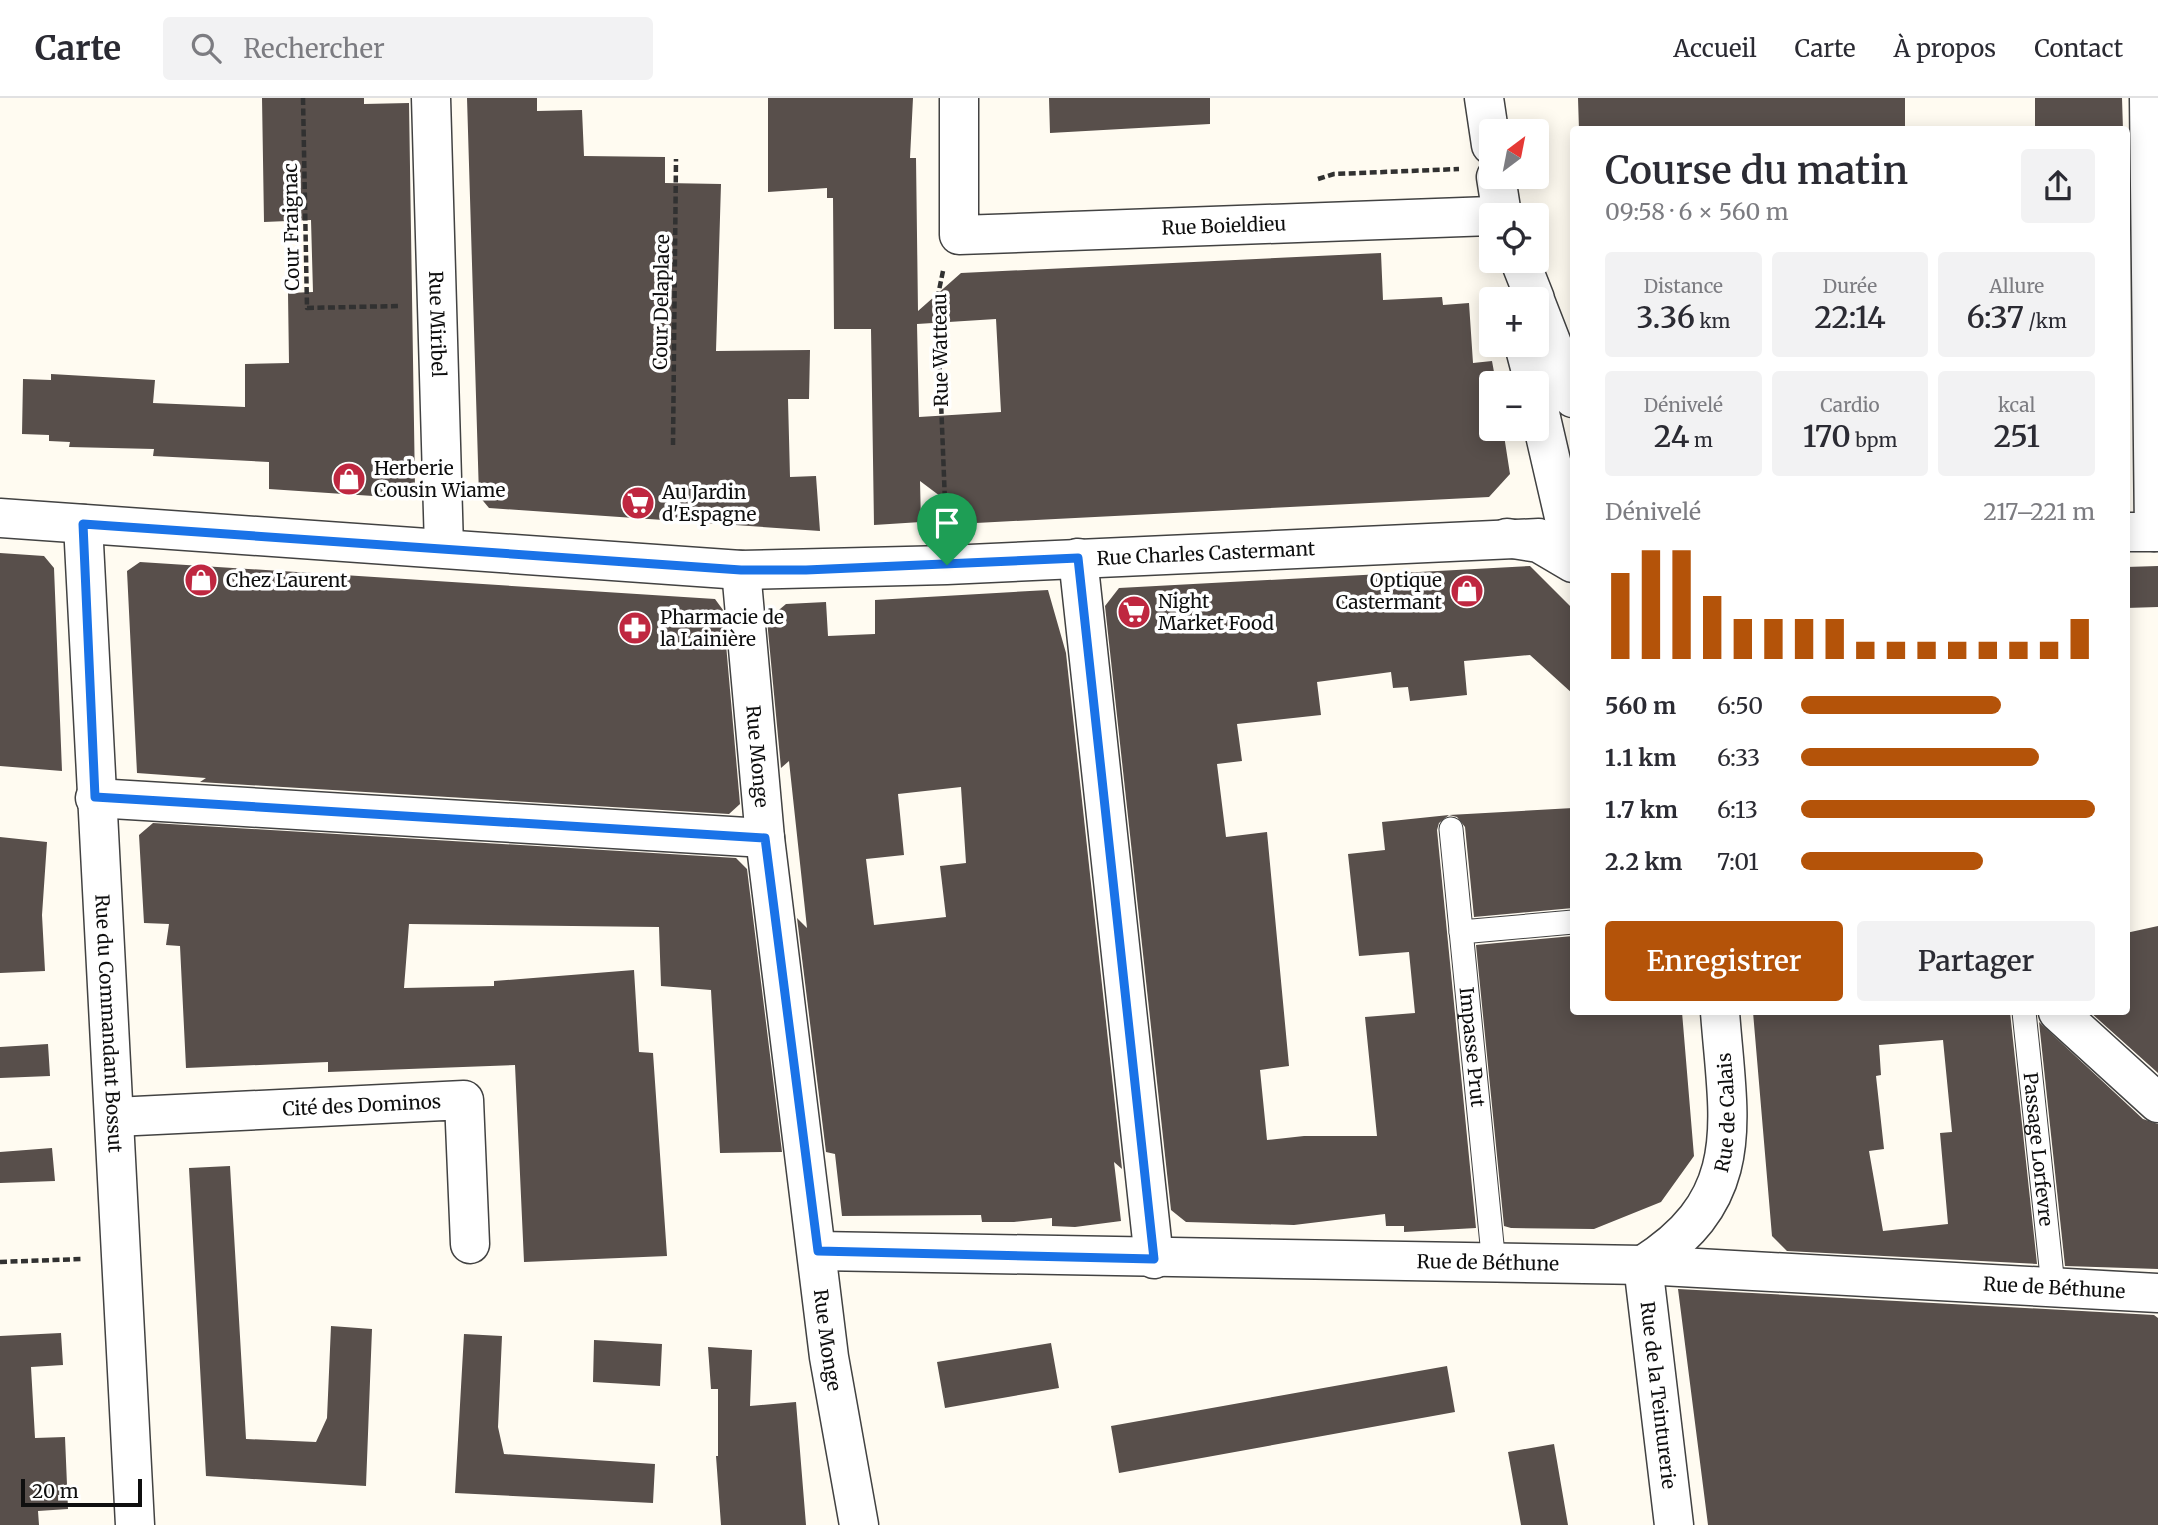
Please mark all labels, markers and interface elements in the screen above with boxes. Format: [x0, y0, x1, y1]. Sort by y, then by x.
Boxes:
search box [163, 17, 653, 80]
text: Carte [35, 28, 121, 69]
icon: search [187, 29, 225, 67]
text: Rechercher [243, 32, 385, 65]
text: Accueil [1673, 33, 1757, 64]
text: Carte [1795, 33, 1856, 64]
text: À propos [1894, 33, 1996, 64]
text: Contact [2034, 33, 2123, 64]
north arrow [1479, 119, 1549, 189]
map controls [1479, 119, 1549, 441]
text: Course du matin [1605, 147, 1908, 194]
button: share [2021, 149, 2095, 223]
street label: Cour Fraignac [278, 163, 304, 291]
text: 09:58 · 6 × 560 m [1605, 197, 1789, 226]
button: locate [1479, 203, 1549, 273]
street label: Rue Boieldieu [1161, 211, 1287, 240]
street label: Cour Delaplace [648, 234, 674, 370]
street label: Rue Miribel [424, 270, 451, 378]
text: Distance [1644, 274, 1723, 298]
text: Durée [1823, 274, 1877, 298]
text: Allure [1989, 274, 2044, 298]
button: + [1479, 287, 1549, 357]
street label: Rue Watteau [927, 293, 953, 407]
text: 3.36 [1636, 298, 1695, 336]
text: 22:14 [1814, 298, 1886, 336]
text: 6:37 [1967, 298, 2024, 336]
text: km [1695, 309, 1730, 333]
text: /km [2024, 309, 2067, 333]
button: − [1479, 371, 1549, 441]
text: Dénivelé [1644, 393, 1723, 417]
text: Cardio [1820, 393, 1880, 417]
text: kcal [1998, 393, 2035, 417]
text: 24 [1654, 417, 1689, 455]
text: 170 [1803, 417, 1851, 455]
text: 251 [1993, 417, 2040, 455]
text: m [1689, 428, 1713, 452]
text: bpm [1851, 428, 1897, 452]
place label: Herberie Cousin Wiame [374, 456, 505, 502]
shop icon: Herberie Cousin Wiame [330, 460, 368, 498]
place label: Au Jardin d'Espagne [661, 480, 756, 526]
supermarket icon: Au Jardin d'Espagne [619, 484, 657, 522]
pin [917, 493, 977, 565]
text: Dénivelé [1605, 497, 1701, 526]
text: 217–221 m [1983, 497, 2095, 526]
icon: arrive [928, 504, 966, 542]
street label: Rue Charles Castermant [1096, 536, 1316, 570]
shop icon: Chez Laurent [182, 561, 220, 599]
place label: Chez Laurent [226, 568, 348, 592]
place label: Optique Castermant [1336, 568, 1443, 614]
shop icon: Optique Castermant [1448, 572, 1486, 610]
place label: Night Market Food [1158, 589, 1274, 635]
supermarket icon: Night Market Food [1115, 593, 1153, 631]
place label: Pharmacie de la Lainière [660, 605, 784, 651]
pharmacy icon: Pharmacie de la Lainière [616, 609, 654, 647]
text: 560 m [1605, 691, 1676, 720]
text: 6:50 [1717, 691, 1763, 720]
street label: Rue Monge [741, 704, 774, 809]
text: 1.1 km [1605, 743, 1676, 772]
text: 6:33 [1717, 743, 1760, 772]
text: 1.7 km [1605, 795, 1678, 824]
text: 6:13 [1717, 795, 1758, 824]
text: 2.2 km [1605, 847, 1683, 876]
text: 7:01 [1717, 847, 1759, 876]
street label: Rue du Commandant Bossut [90, 893, 128, 1154]
button: Enregistrer [1605, 921, 1843, 1001]
button: Partager [1857, 921, 2095, 1001]
street label: Impasse Prut [1455, 986, 1490, 1109]
street label: Rue de Calais [1709, 1052, 1739, 1175]
street label: Passage Lorfevre [2018, 1071, 2059, 1227]
street label: Cité des Dominos [282, 1089, 442, 1121]
street label: Rue de Béthune [1417, 1249, 1559, 1276]
street label: Rue de Béthune [1983, 1272, 2126, 1303]
street label: Rue Monge [809, 1288, 847, 1393]
street label: Rue de la Teinturerie [1635, 1300, 1682, 1490]
scale bar [21, 1476, 142, 1508]
text: 20 m [32, 1479, 79, 1503]

